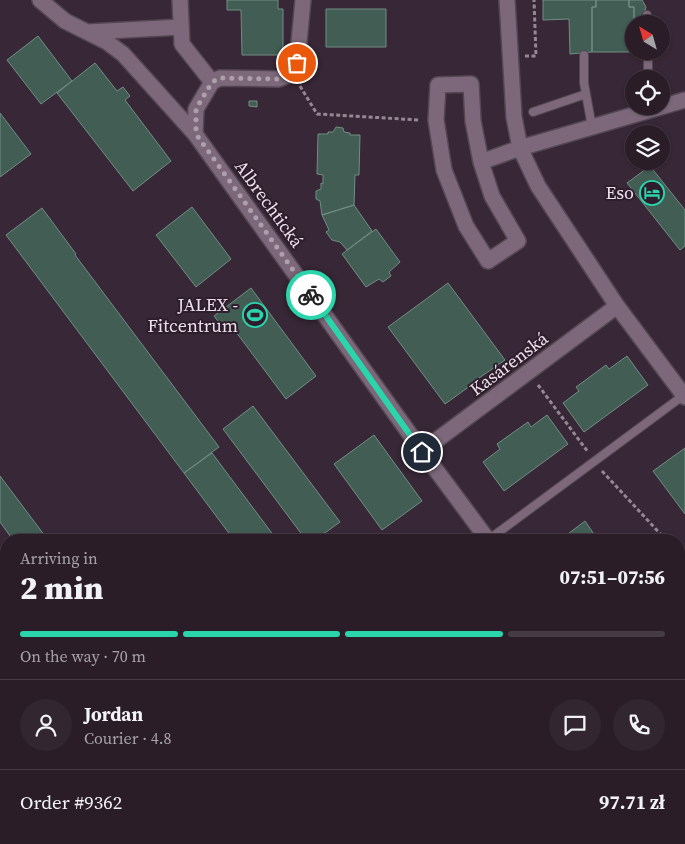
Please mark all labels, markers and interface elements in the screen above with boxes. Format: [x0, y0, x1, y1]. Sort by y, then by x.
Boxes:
north arrow [625, 15, 670, 60]
map controls [625, 15, 670, 170]
pin [276, 42, 318, 84]
icon: bag [283, 49, 311, 77]
button: locate [625, 70, 670, 115]
button: layers [625, 125, 670, 170]
street label: Albrechtická [229, 155, 310, 253]
place label: Eso [605, 180, 634, 205]
hotel icon: Eso [639, 180, 665, 206]
courier [286, 270, 336, 320]
icon: bike [297, 281, 325, 309]
place label: JALEX - Fitcentrum [148, 292, 238, 338]
sports icon: JALEX - Fitcentrum [242, 302, 268, 328]
street label: Kasárenská [464, 325, 554, 401]
pin [401, 431, 443, 473]
icon: home [408, 438, 436, 466]
text: Arriving in [20, 547, 98, 569]
text: 07:51–07:56 [560, 564, 665, 590]
text: 2 min [20, 566, 103, 610]
text: On the way · 70 m [20, 645, 146, 667]
button: person [20, 699, 72, 751]
button: chat [549, 699, 601, 751]
button: phone [613, 699, 665, 751]
text: Jordan [84, 701, 143, 727]
text: Courier · 4.8 [84, 727, 172, 749]
text: Order #9362 [20, 789, 122, 815]
text: 97.71 zł [599, 789, 665, 815]

